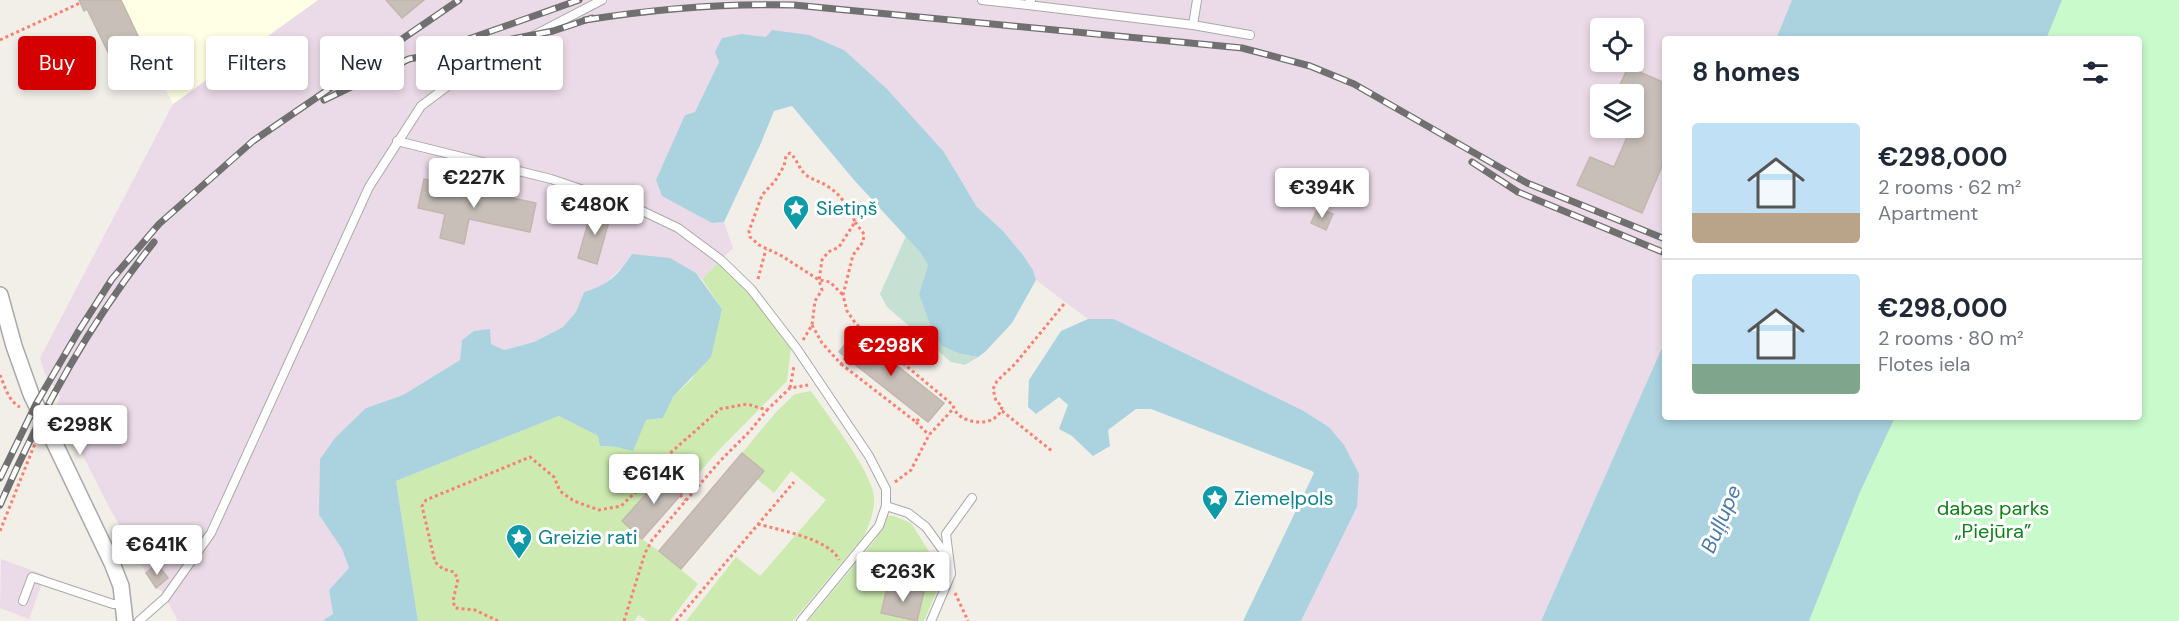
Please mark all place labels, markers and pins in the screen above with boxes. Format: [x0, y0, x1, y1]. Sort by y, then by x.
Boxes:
pin: €227K [432, 158, 516, 209]
pin: €394K [1280, 168, 1364, 219]
pin: €480K [553, 185, 637, 236]
place icon: Sietiņš [781, 193, 811, 231]
place label: Sietiņš [816, 195, 878, 221]
pin: €298K [849, 326, 933, 377]
pin: €298K [38, 405, 122, 456]
pin: €614K [612, 454, 696, 505]
place icon: Ziemeļpols [1200, 483, 1230, 521]
place label: Ziemeļpols [1234, 485, 1334, 511]
place icon: Greizie rati [504, 522, 534, 560]
place label: Greizie rati [538, 524, 638, 550]
pin: €641K [115, 525, 199, 576]
pin: €263K [861, 552, 945, 603]

